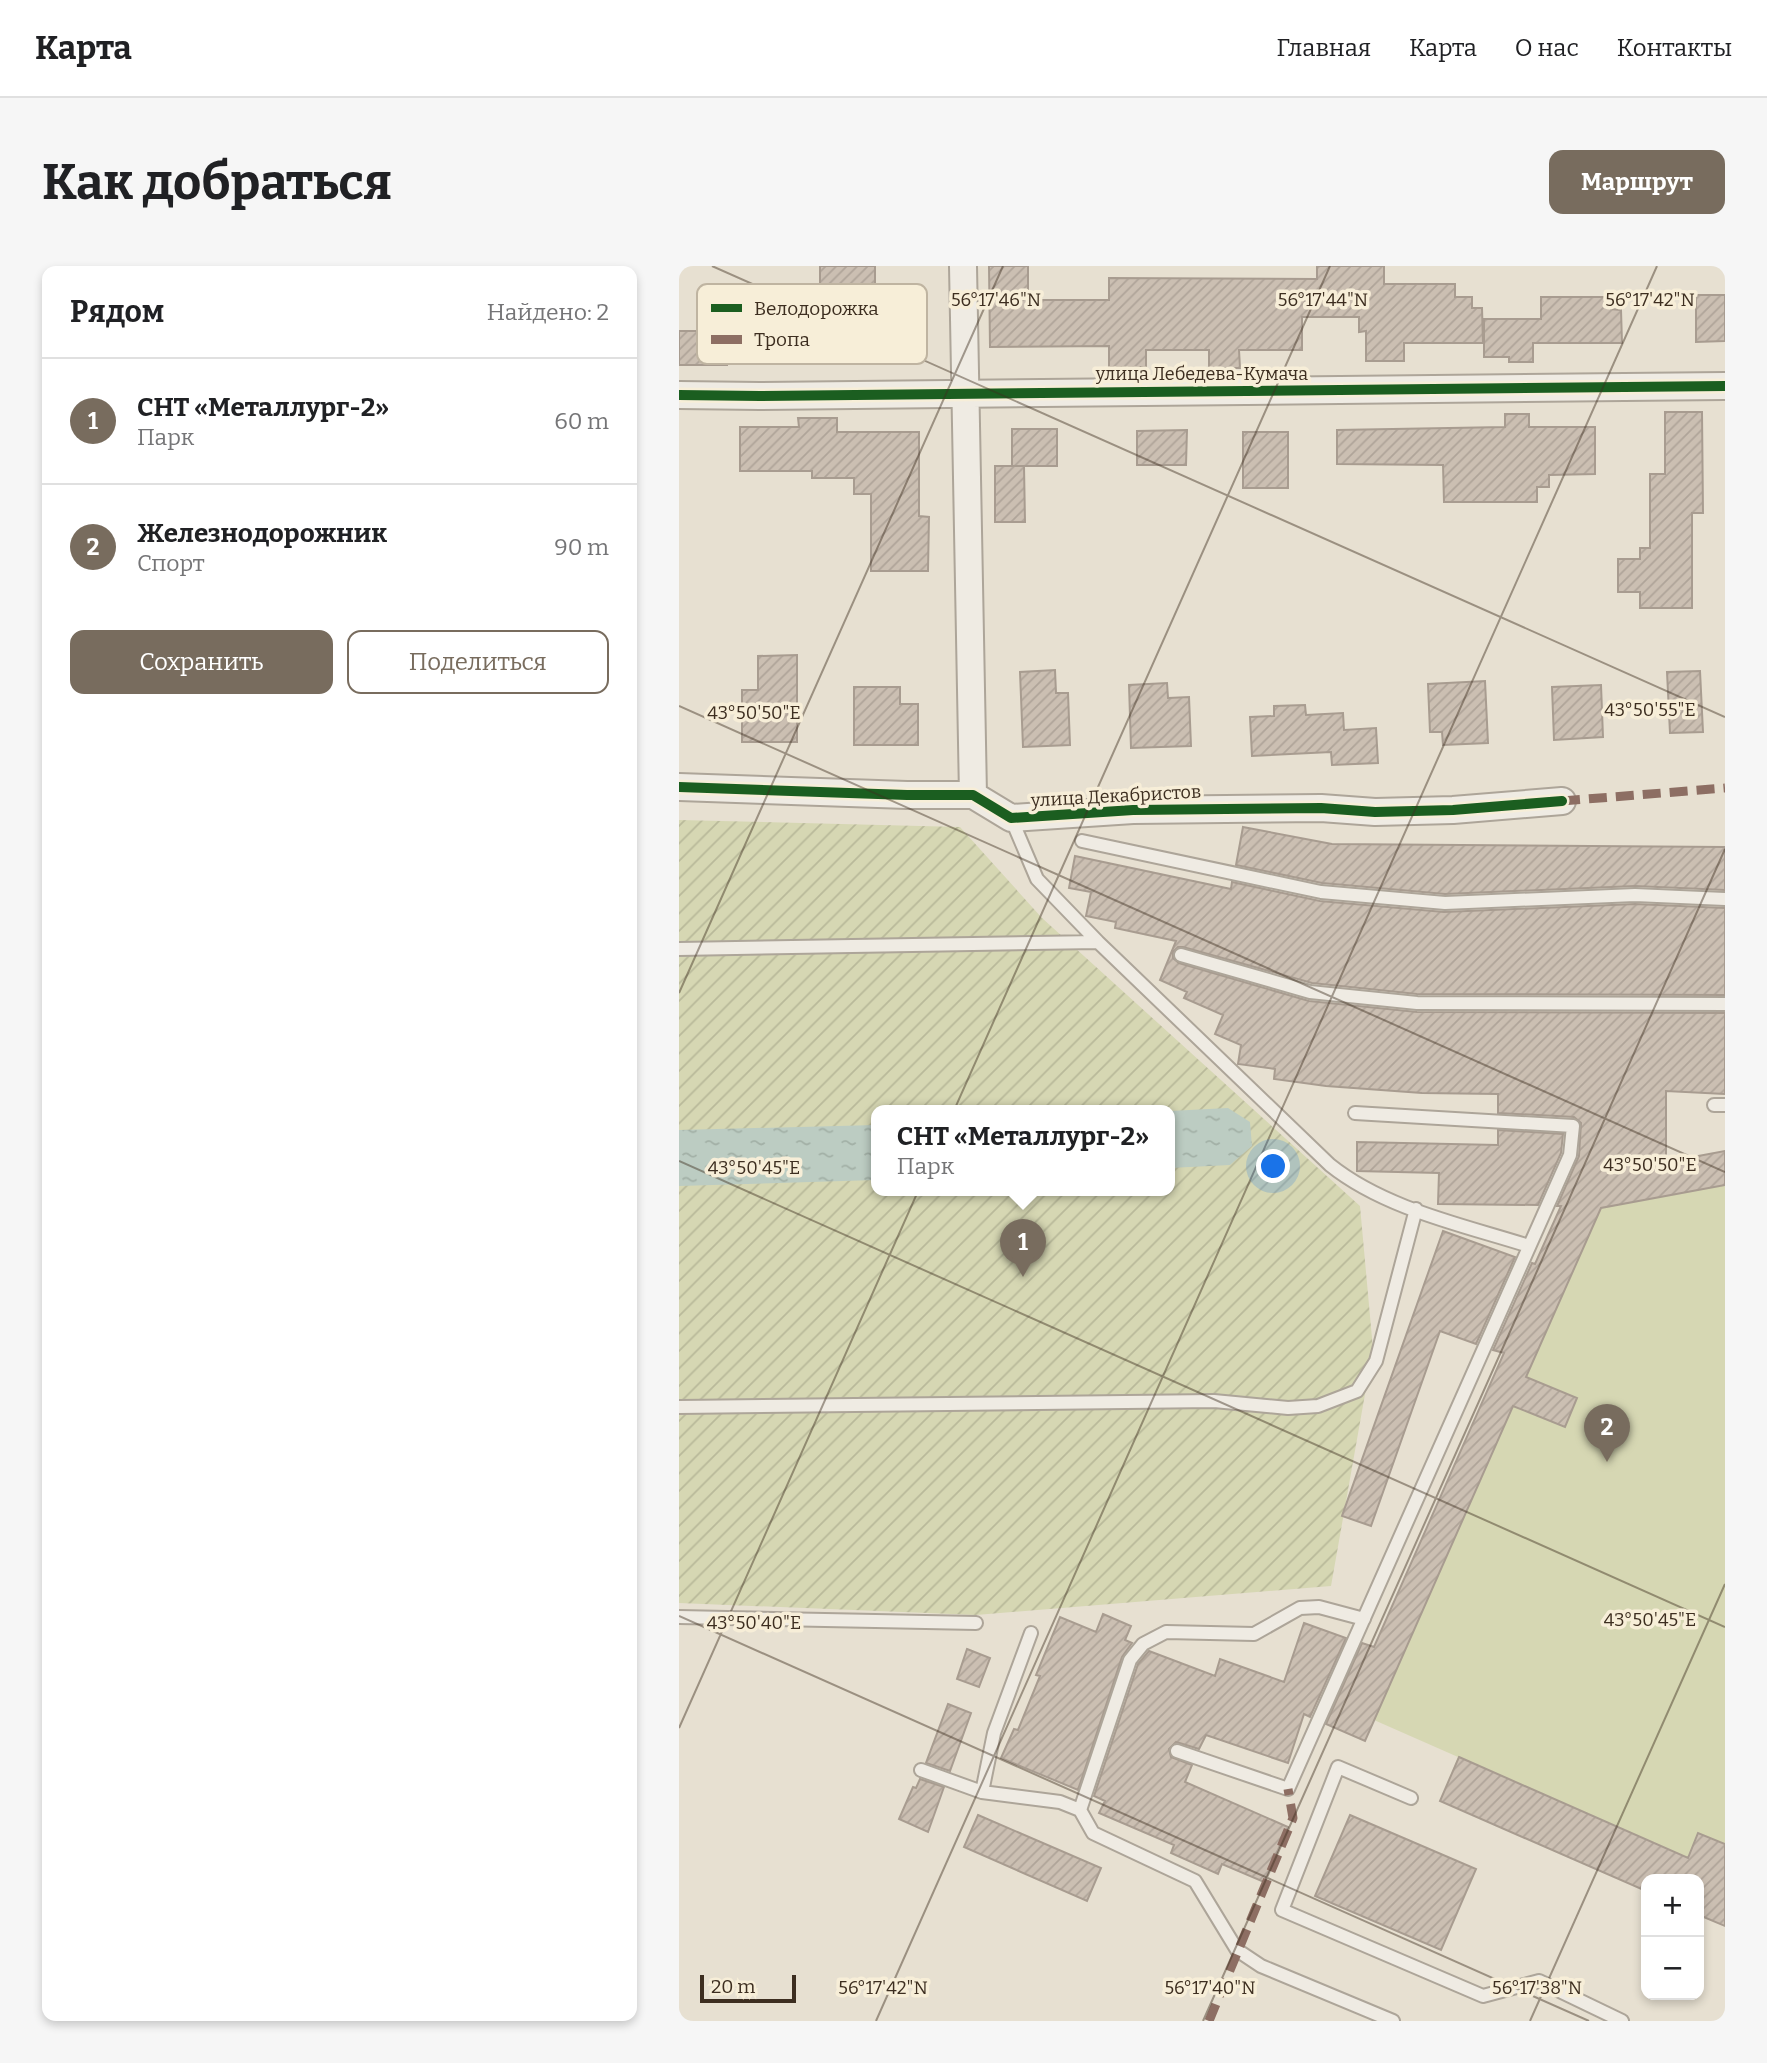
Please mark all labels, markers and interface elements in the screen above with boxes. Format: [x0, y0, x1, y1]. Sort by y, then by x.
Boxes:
text: Карта [35, 28, 132, 68]
text: Главная [1276, 34, 1371, 62]
text: Карта [1409, 34, 1477, 62]
text: О нас [1515, 34, 1579, 62]
text: Контакты [1617, 34, 1732, 62]
button: Маршрут [1549, 150, 1725, 214]
text: Как добраться [42, 153, 392, 212]
legend [697, 284, 927, 364]
text: 56°17'46"N [951, 289, 1041, 311]
text: 56°17'44"N [1278, 289, 1368, 311]
text: 56°17'42"N [1605, 289, 1695, 311]
text: Рядом [70, 294, 164, 330]
text: Велодорожка [754, 297, 879, 320]
text: Найдено: 2 [487, 298, 609, 326]
text: Тропа [754, 328, 810, 351]
street label: улица Лебедева-Кумача [1095, 363, 1308, 385]
text: СНТ «Металлург-2» [137, 392, 389, 423]
text: 1 [88, 407, 98, 435]
text: 60 m [554, 407, 609, 435]
text: Парк [137, 423, 194, 451]
text: Железнодорожник [137, 518, 387, 549]
text: 2 [87, 533, 99, 561]
text: 90 m [554, 533, 609, 561]
text: Спорт [137, 549, 205, 577]
button: Сохранить [70, 630, 333, 694]
button: Поделиться [347, 630, 609, 694]
text: 43°50'55"E [1604, 699, 1696, 721]
text: 43°50'50"E [707, 702, 801, 724]
street label: улица Декабристов [1029, 781, 1202, 811]
popup [871, 1105, 1175, 1196]
text: СНТ «Металлург-2» [897, 1121, 1149, 1152]
your location [1256, 1149, 1290, 1183]
text: Парк [897, 1152, 954, 1180]
text: 43°50'50"E [1603, 1154, 1697, 1176]
text: 43°50'45"E [708, 1157, 800, 1179]
pin: 1 [1000, 1219, 1046, 1277]
pin: 2 [1584, 1404, 1630, 1462]
text: 43°50'45"E [1604, 1609, 1696, 1631]
text: 43°50'40"E [707, 1612, 801, 1634]
map controls [1641, 1874, 1704, 2000]
button: + [1641, 1874, 1704, 1937]
button: − [1641, 1937, 1704, 2000]
scale bar [700, 1972, 796, 2004]
text: 20 m [711, 1975, 755, 1998]
text: 56°17'42"N [838, 1977, 928, 1999]
text: 56°17'40"N [1164, 1977, 1256, 1999]
text: 56°17'38"N [1492, 1977, 1582, 1999]

